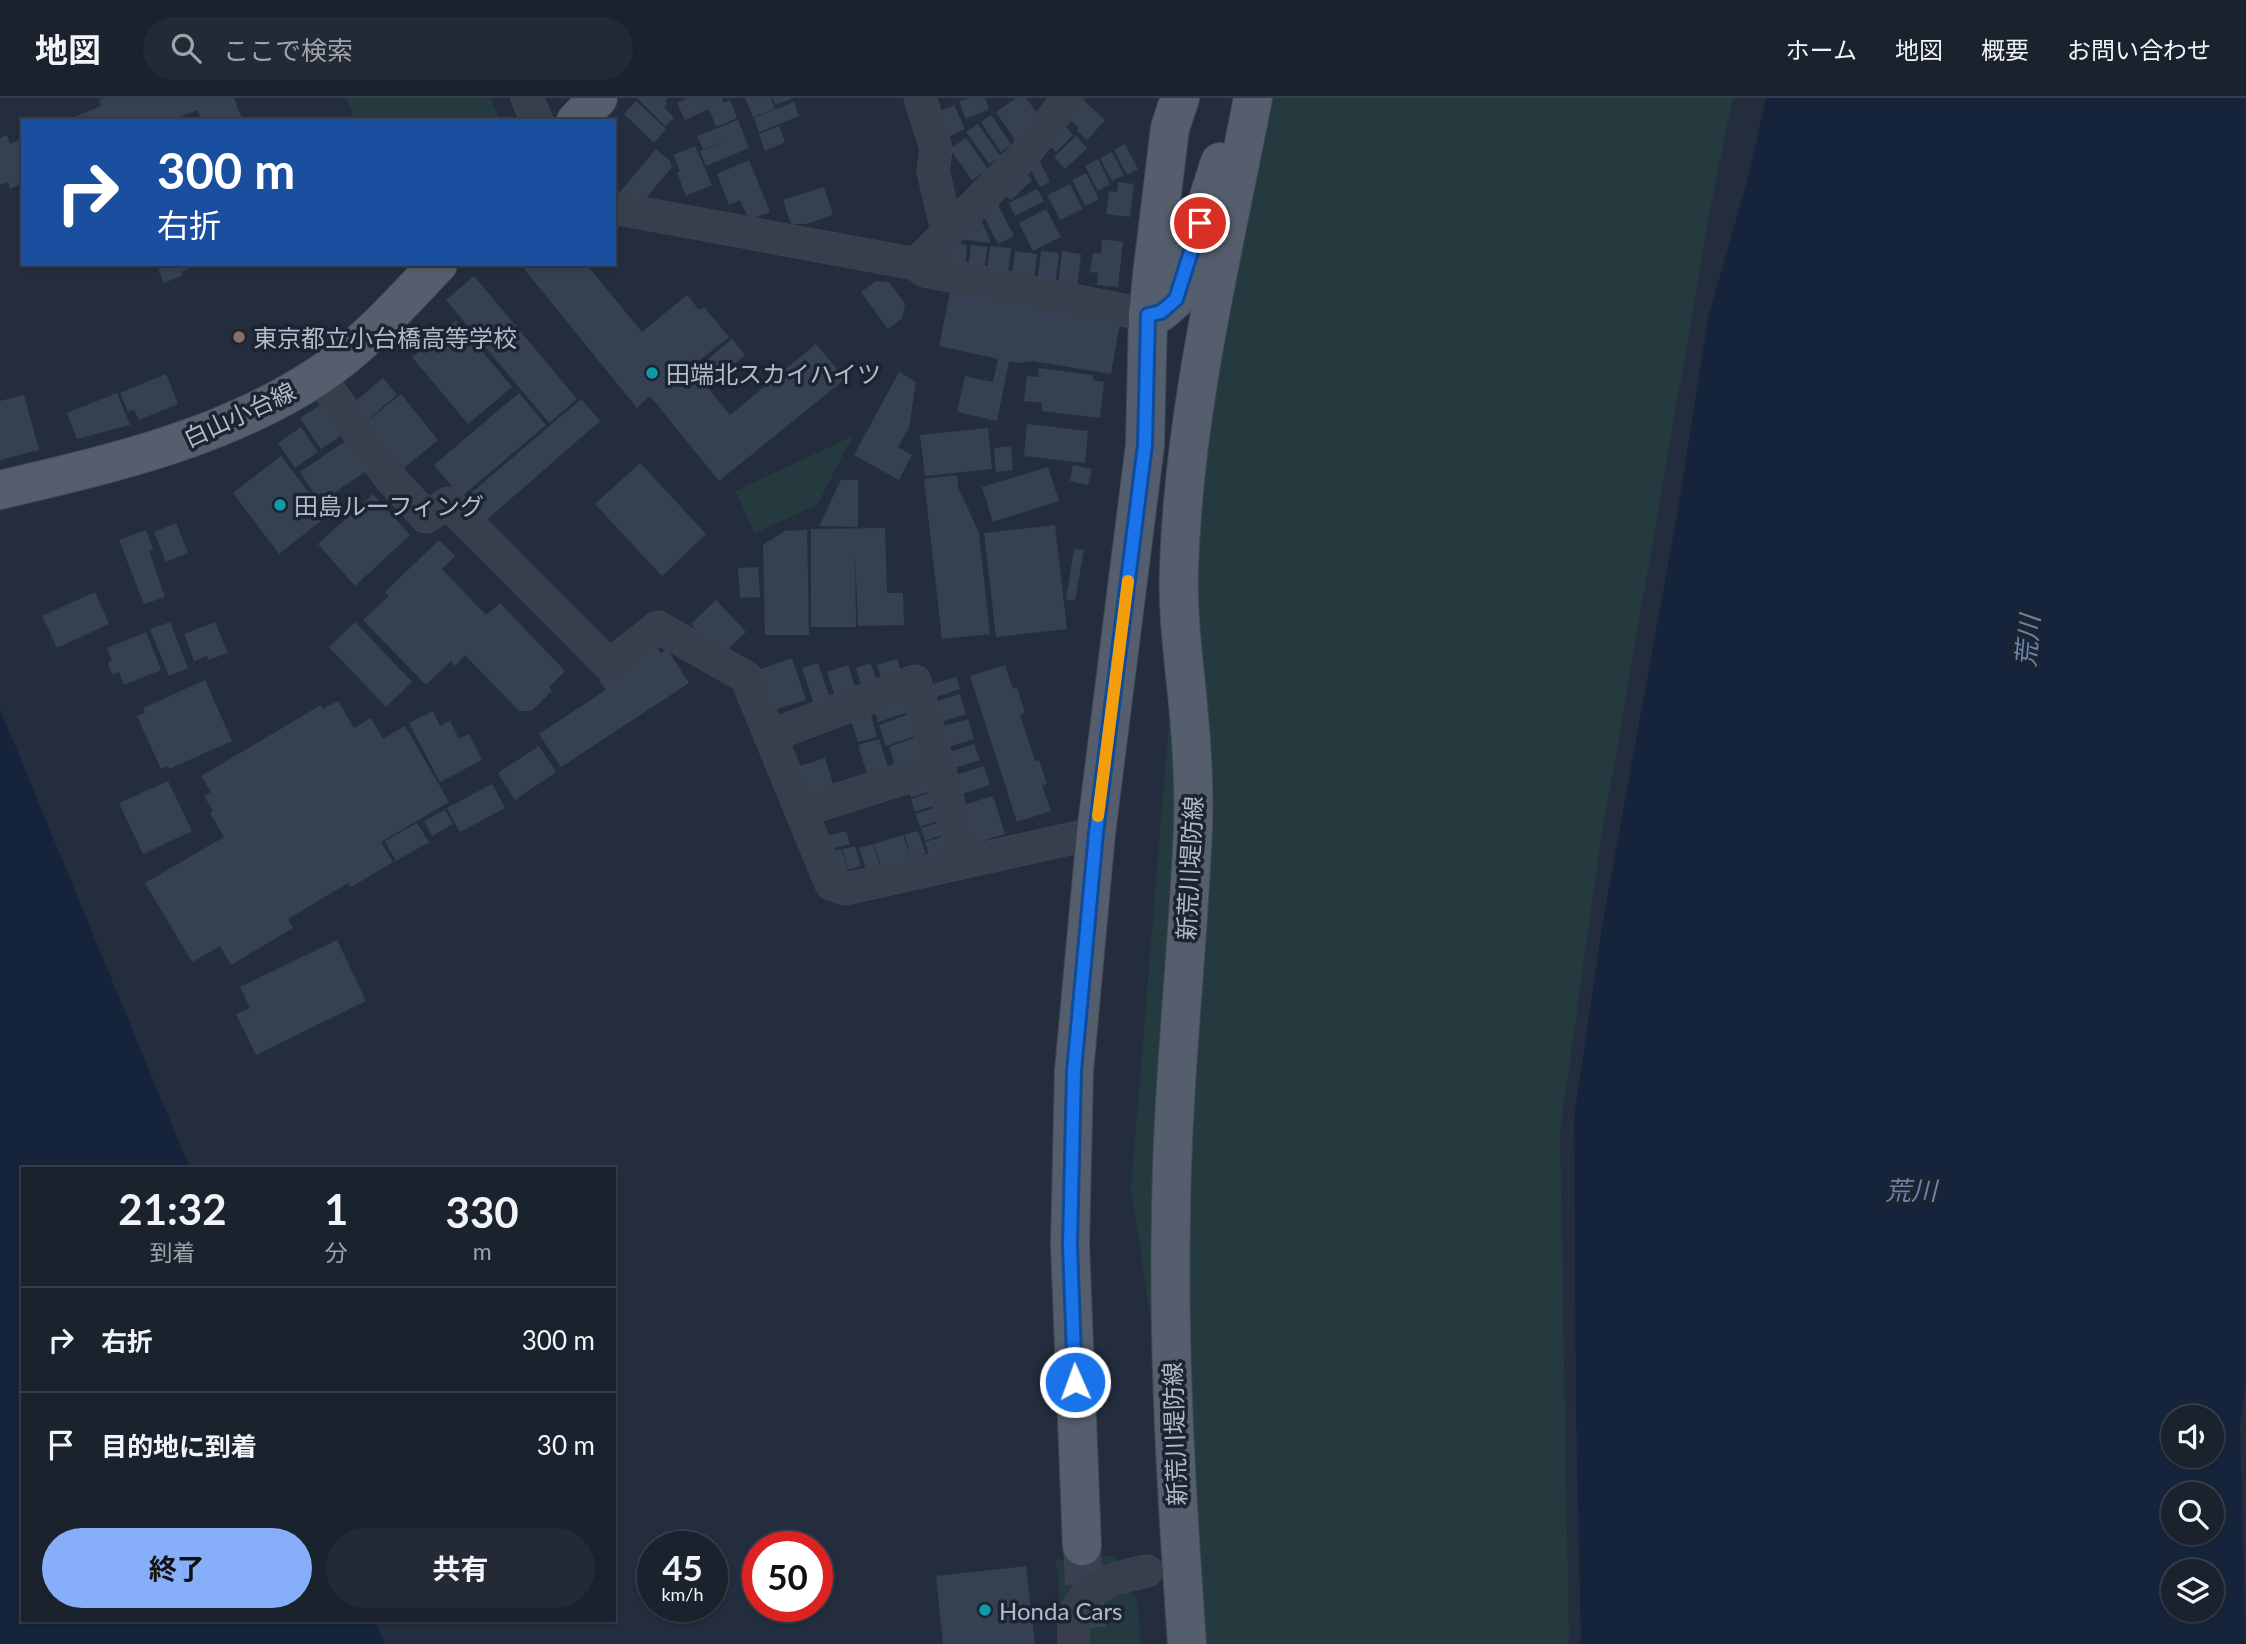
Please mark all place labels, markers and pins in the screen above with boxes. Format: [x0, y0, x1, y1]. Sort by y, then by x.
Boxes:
pin [1170, 193, 1230, 253]
place label: 東京都立小台橋高等学校 [253, 323, 517, 352]
marker: 東京都立小台橋高等学校 [231, 329, 247, 345]
place label: 田端北スカイハイツ [666, 359, 881, 388]
marker: 田端北スカイハイツ [644, 365, 660, 381]
place label: 田島ルーフィング [294, 491, 484, 520]
marker: 田島ルーフィング [272, 497, 288, 513]
place label: Honda Cars [999, 1596, 1122, 1625]
marker: Honda Cars [977, 1602, 993, 1618]

